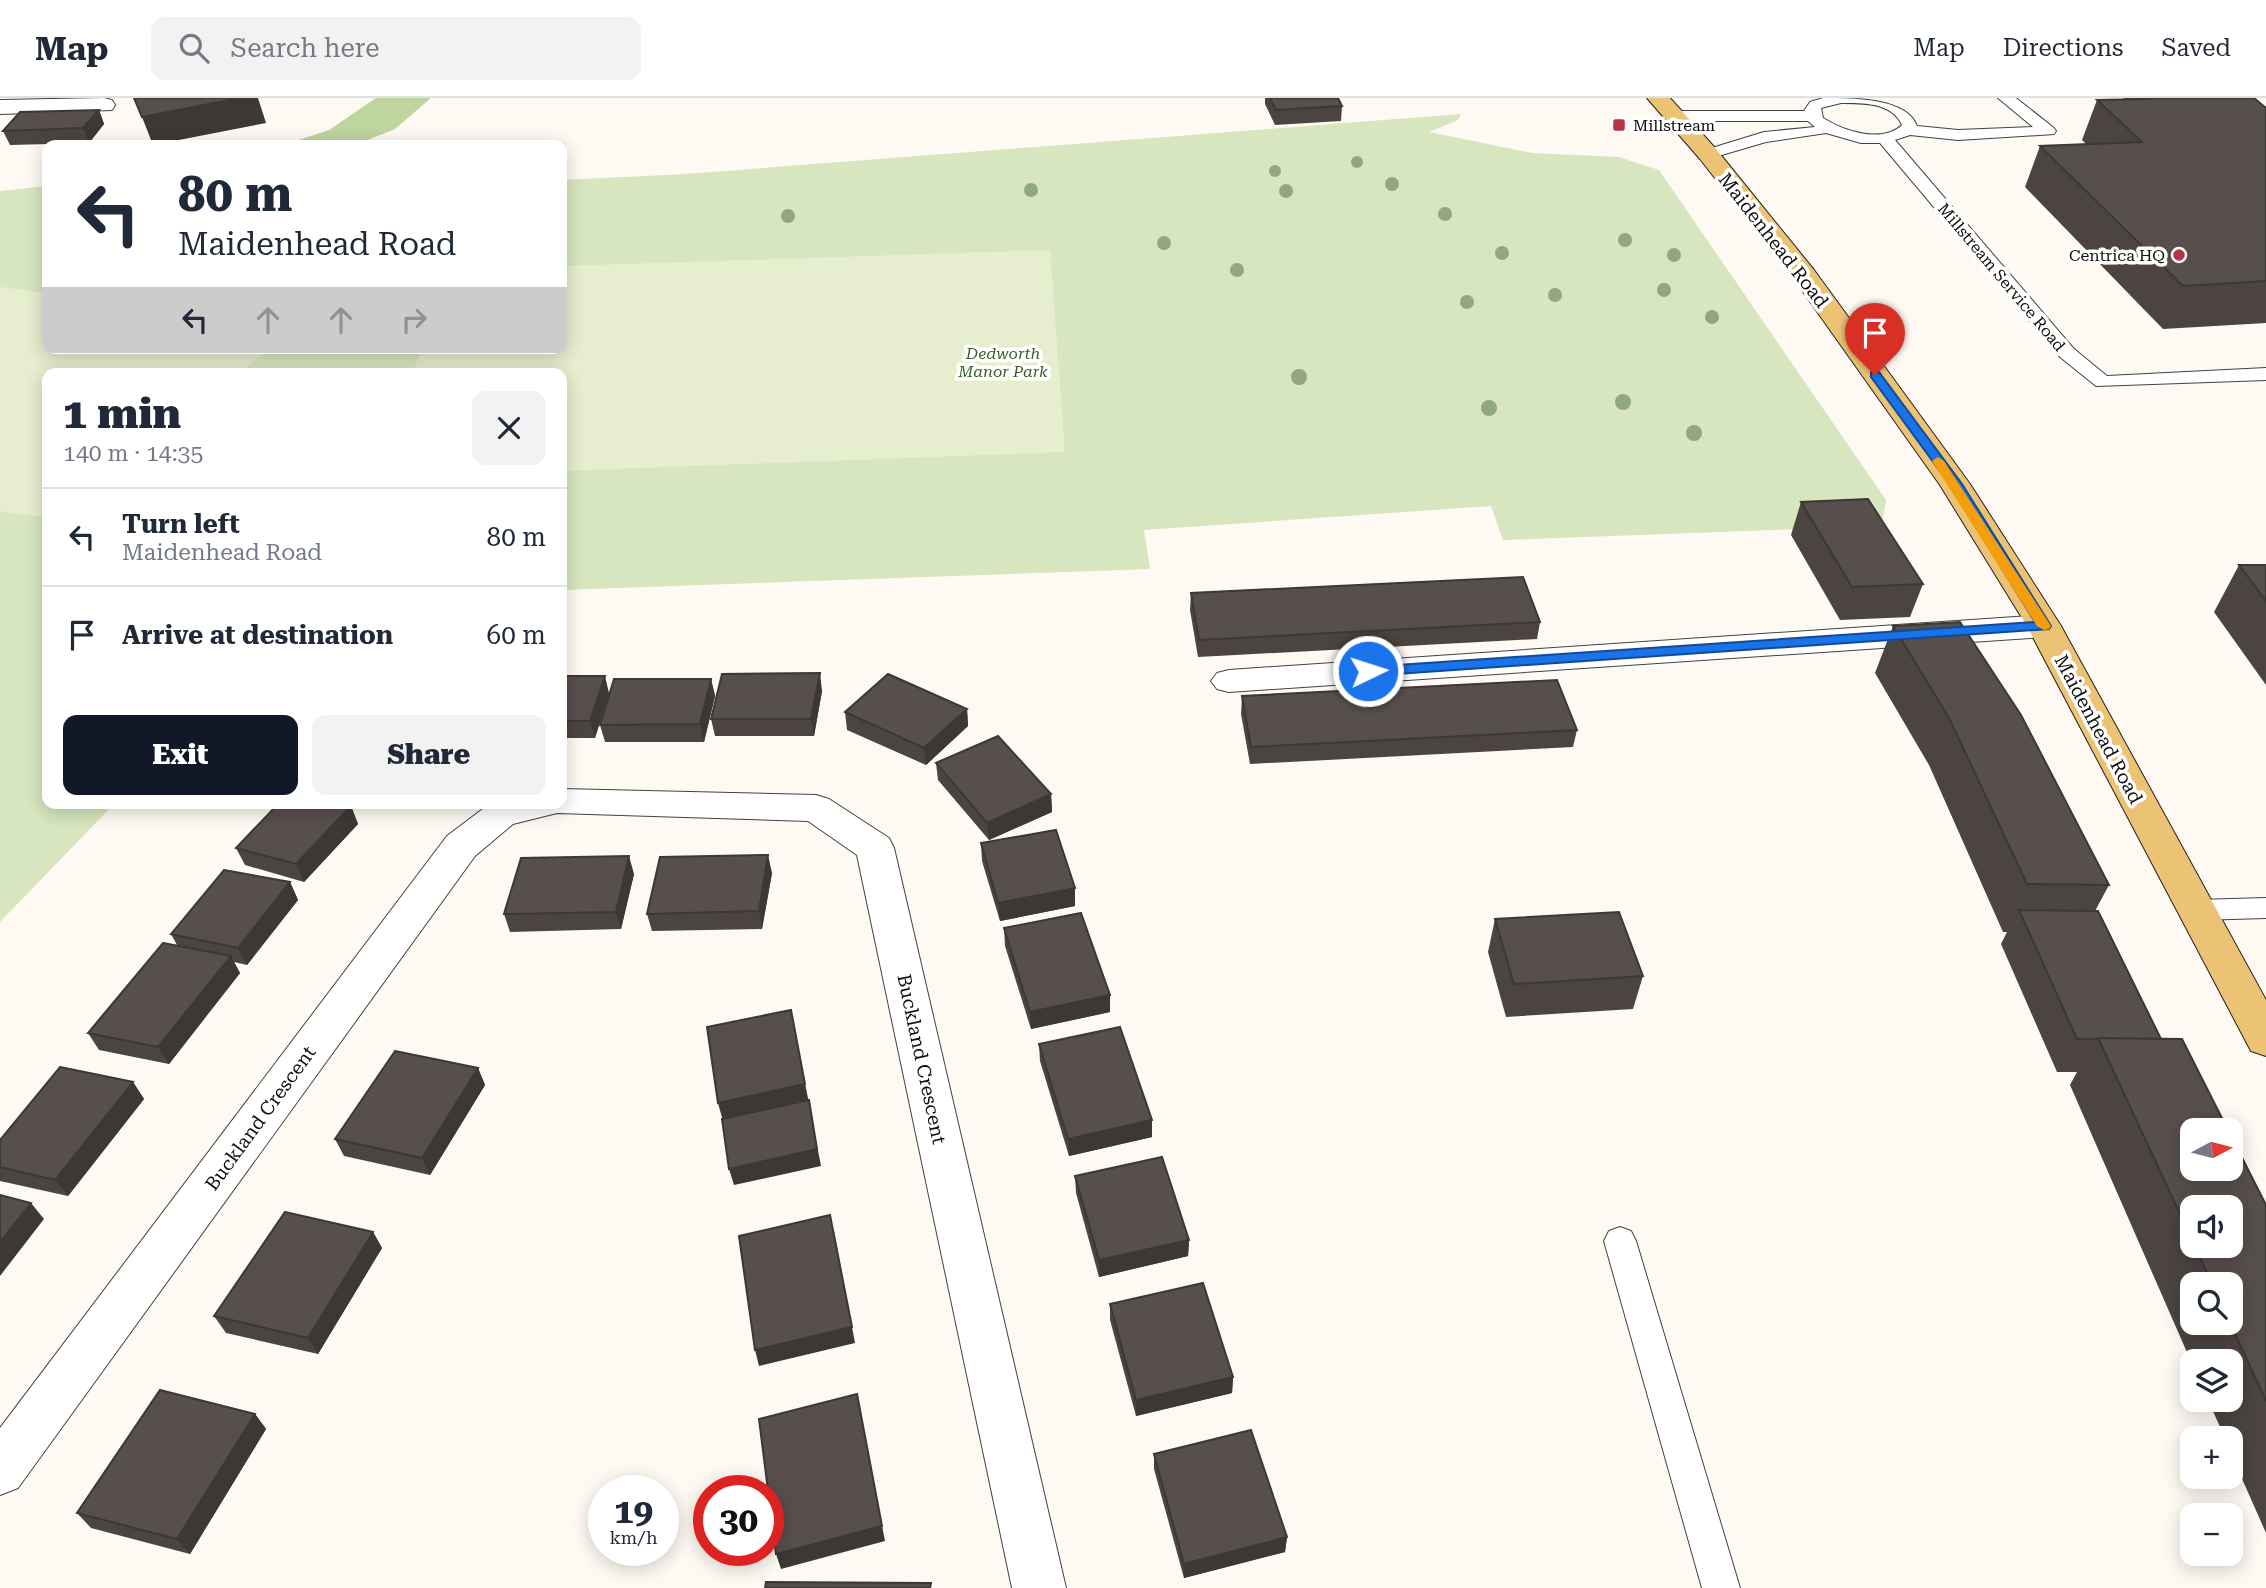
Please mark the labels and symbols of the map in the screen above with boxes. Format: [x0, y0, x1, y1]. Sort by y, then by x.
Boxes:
place label: Millstream [1633, 116, 1716, 135]
marker: Millstream [1611, 117, 1627, 133]
street label: Maidenhead Road [1714, 168, 1834, 312]
street label: Millstream Service Road [1934, 199, 2069, 355]
place label: Centrica HQ [2069, 246, 2165, 265]
marker: Centrica HQ [2171, 247, 2187, 263]
pin [1845, 303, 1905, 375]
park label: Dedworth Manor Park [957, 344, 1048, 381]
position arrow [1331, 634, 1405, 708]
street label: Maidenhead Road [2050, 651, 2148, 808]
street label: Buckland Crescent [892, 972, 951, 1146]
street label: Buckland Crescent [200, 1042, 321, 1195]
north arrow [2180, 1118, 2244, 1181]
speed limit sign: 30 [693, 1475, 784, 1566]

